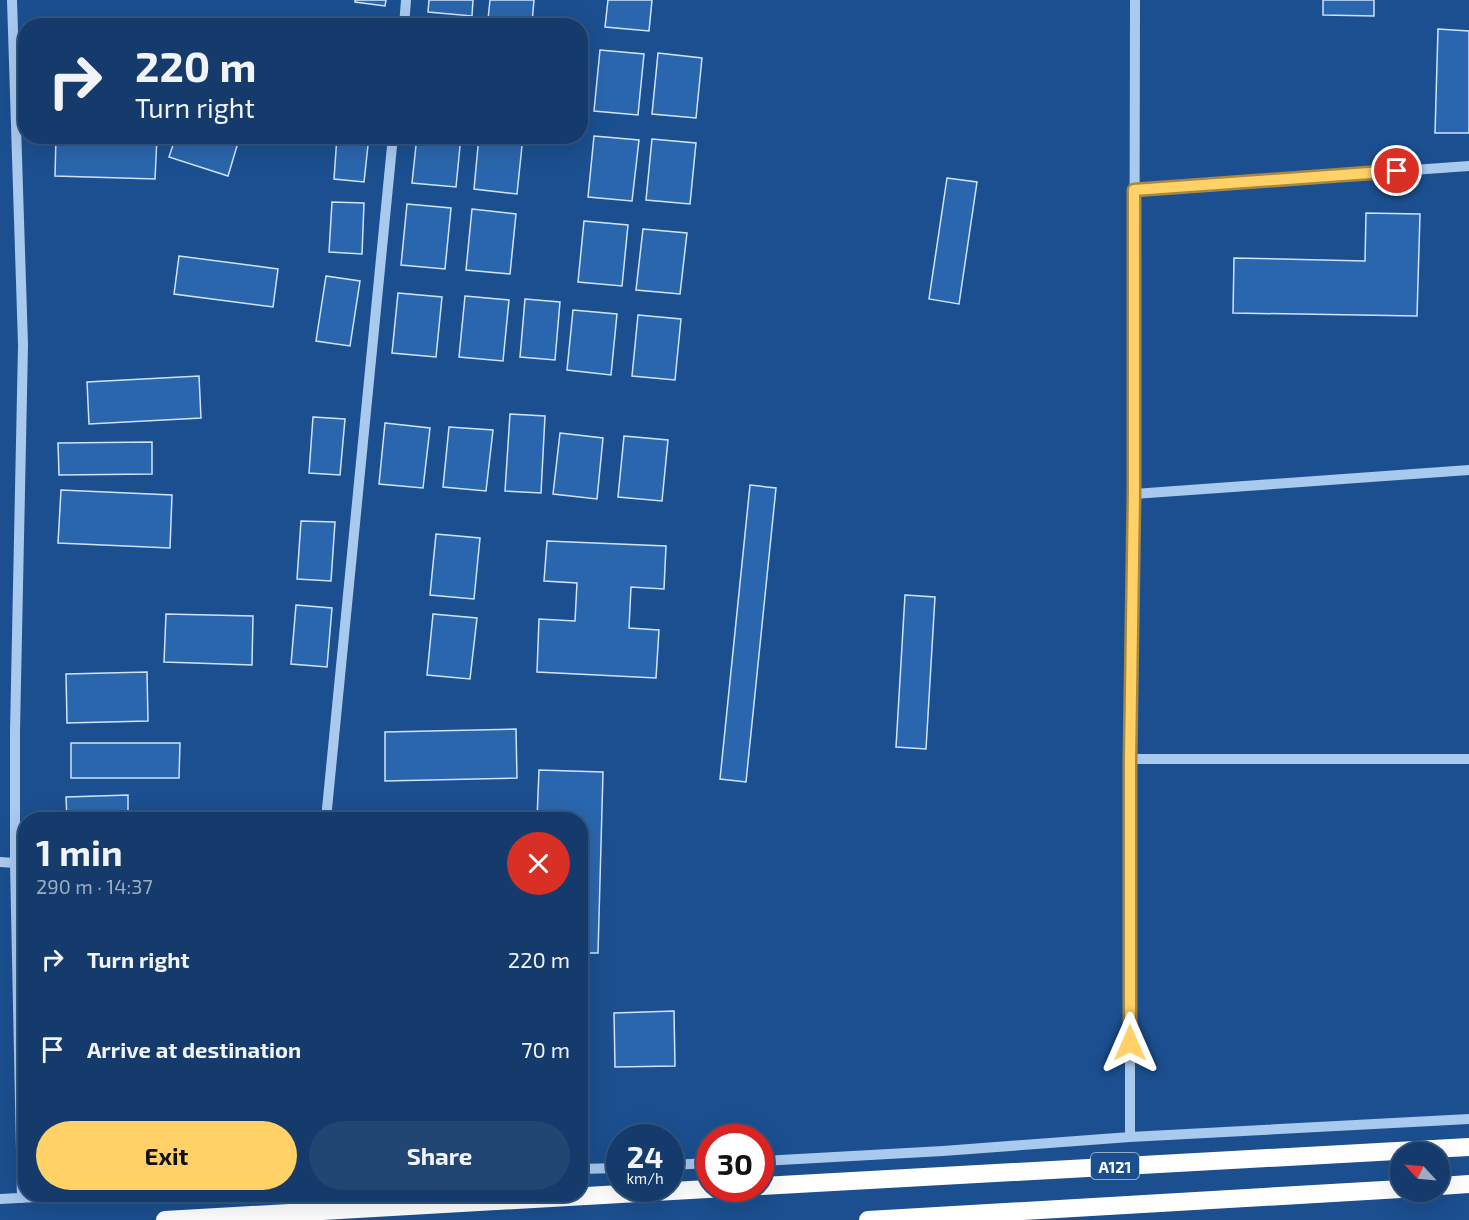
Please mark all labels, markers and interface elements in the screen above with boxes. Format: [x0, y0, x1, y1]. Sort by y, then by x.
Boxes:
text: 220 m [135, 40, 256, 90]
icon: right [36, 42, 114, 120]
text: Turn right [135, 91, 255, 123]
pin [1371, 145, 1422, 196]
icon: arrive [1380, 154, 1413, 187]
text: 1 min [36, 830, 123, 873]
button: close [507, 832, 570, 895]
text: 290 m · 14:37 [36, 874, 153, 898]
icon: right [36, 943, 69, 976]
text: Turn right [87, 946, 189, 972]
text: 220 m [508, 946, 570, 972]
position arrow [1098, 1011, 1162, 1075]
icon: arrive [36, 1033, 69, 1066]
text: Arrive at destination [87, 1036, 301, 1062]
text: 70 m [521, 1036, 570, 1062]
button: Exit [36, 1121, 297, 1190]
button: Share [309, 1121, 570, 1190]
speed limit sign: 30 [696, 1124, 774, 1202]
text: 24 [627, 1138, 663, 1174]
north arrow [1390, 1142, 1450, 1202]
map controls [1390, 1142, 1450, 1202]
road number: A121 [1091, 1153, 1139, 1179]
text: km/h [626, 1169, 664, 1187]

